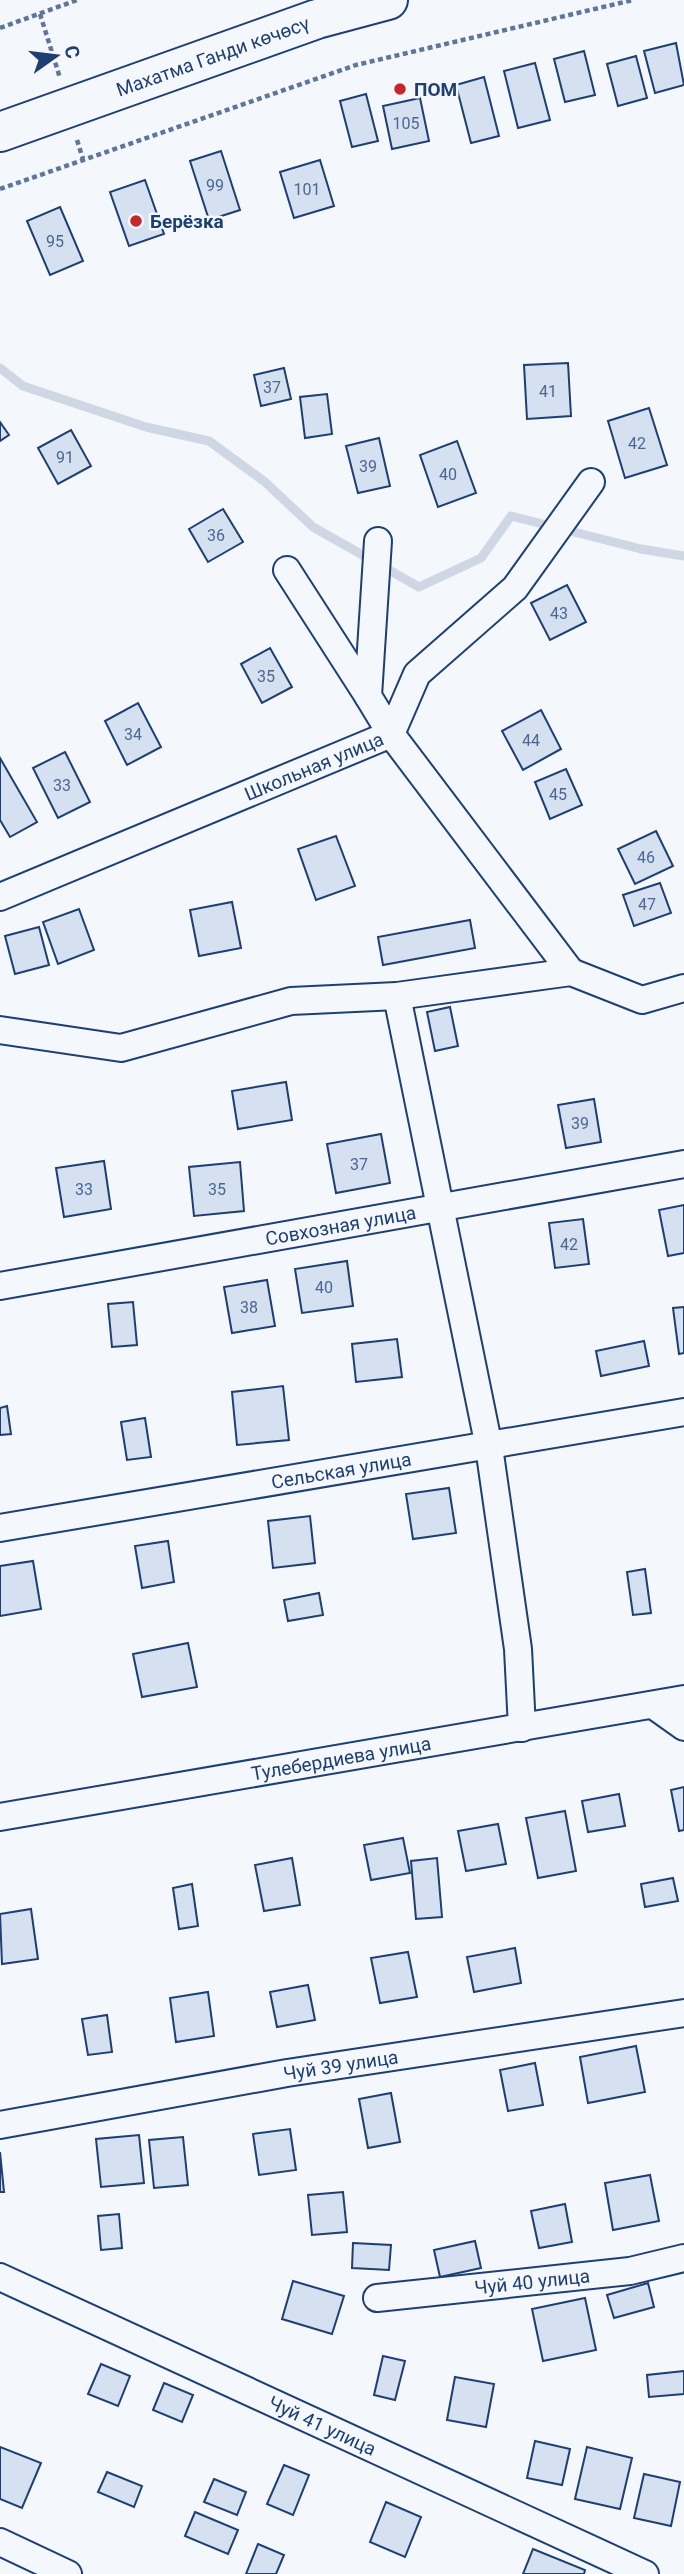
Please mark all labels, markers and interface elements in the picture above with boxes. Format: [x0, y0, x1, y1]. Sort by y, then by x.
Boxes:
street label: Махатма Ганди көчөсү [113, 11, 313, 101]
north arrow [21, 21, 91, 91]
text: С [59, 43, 85, 61]
place label: ПОМ [414, 78, 457, 101]
marker: ПОМ [392, 81, 408, 97]
house number: 105 [393, 114, 419, 133]
house number: 99 [206, 176, 224, 195]
house number: 101 [294, 180, 320, 199]
place label: Берёзка [150, 210, 224, 233]
marker: Берёзка [128, 213, 144, 229]
house number: 95 [46, 232, 64, 251]
house number: 37 [263, 378, 281, 397]
house number: 41 [539, 382, 557, 401]
house number: 42 [628, 434, 646, 453]
house number: 91 [56, 448, 74, 467]
house number: 39 [359, 457, 377, 476]
house number: 40 [439, 465, 457, 484]
house number: 36 [207, 526, 225, 545]
house number: 43 [550, 604, 568, 623]
house number: 35 [257, 667, 275, 686]
house number: 34 [124, 725, 142, 744]
street label: Школьная улица [241, 727, 387, 805]
house number: 44 [522, 731, 540, 750]
house number: 33 [53, 776, 71, 795]
house number: 45 [549, 785, 567, 804]
house number: 46 [637, 848, 655, 867]
house number: 47 [638, 895, 656, 914]
house number: 39 [571, 1114, 589, 1133]
house number: 37 [350, 1155, 368, 1174]
house number: 33 [75, 1180, 93, 1199]
house number: 35 [208, 1180, 226, 1199]
street label: Совхозная улица [264, 1201, 418, 1250]
house number: 42 [560, 1235, 578, 1254]
house number: 40 [315, 1278, 333, 1297]
house number: 38 [240, 1298, 258, 1317]
street label: Сельская улица [269, 1447, 413, 1493]
street label: Тулебердиева улица [249, 1731, 433, 1785]
street label: Чуй 39 улица [282, 2045, 400, 2085]
street label: Чуй 40 улица [473, 2264, 591, 2299]
street label: Чуй 41 улица [265, 2391, 380, 2460]

